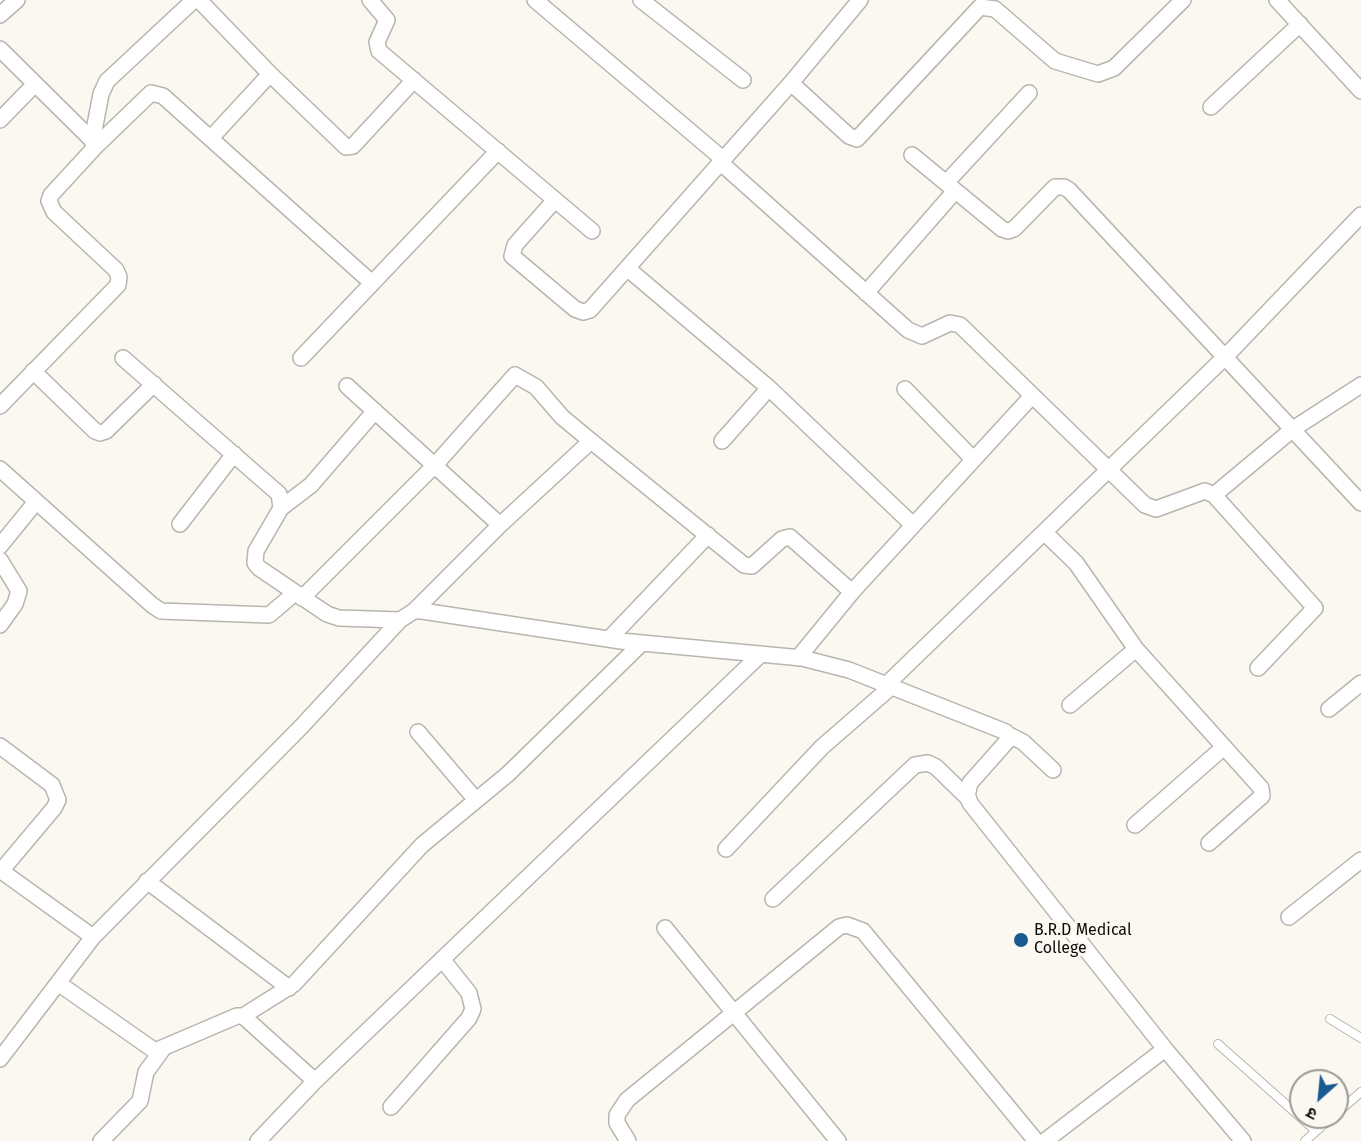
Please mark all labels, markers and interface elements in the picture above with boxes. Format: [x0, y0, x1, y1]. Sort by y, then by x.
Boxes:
place label: B.R.D Medical College [1034, 921, 1132, 959]
marker: B.R.D Medical College [1012, 931, 1030, 949]
north arrow [1289, 1069, 1349, 1129]
text: उ [1303, 1103, 1320, 1124]

